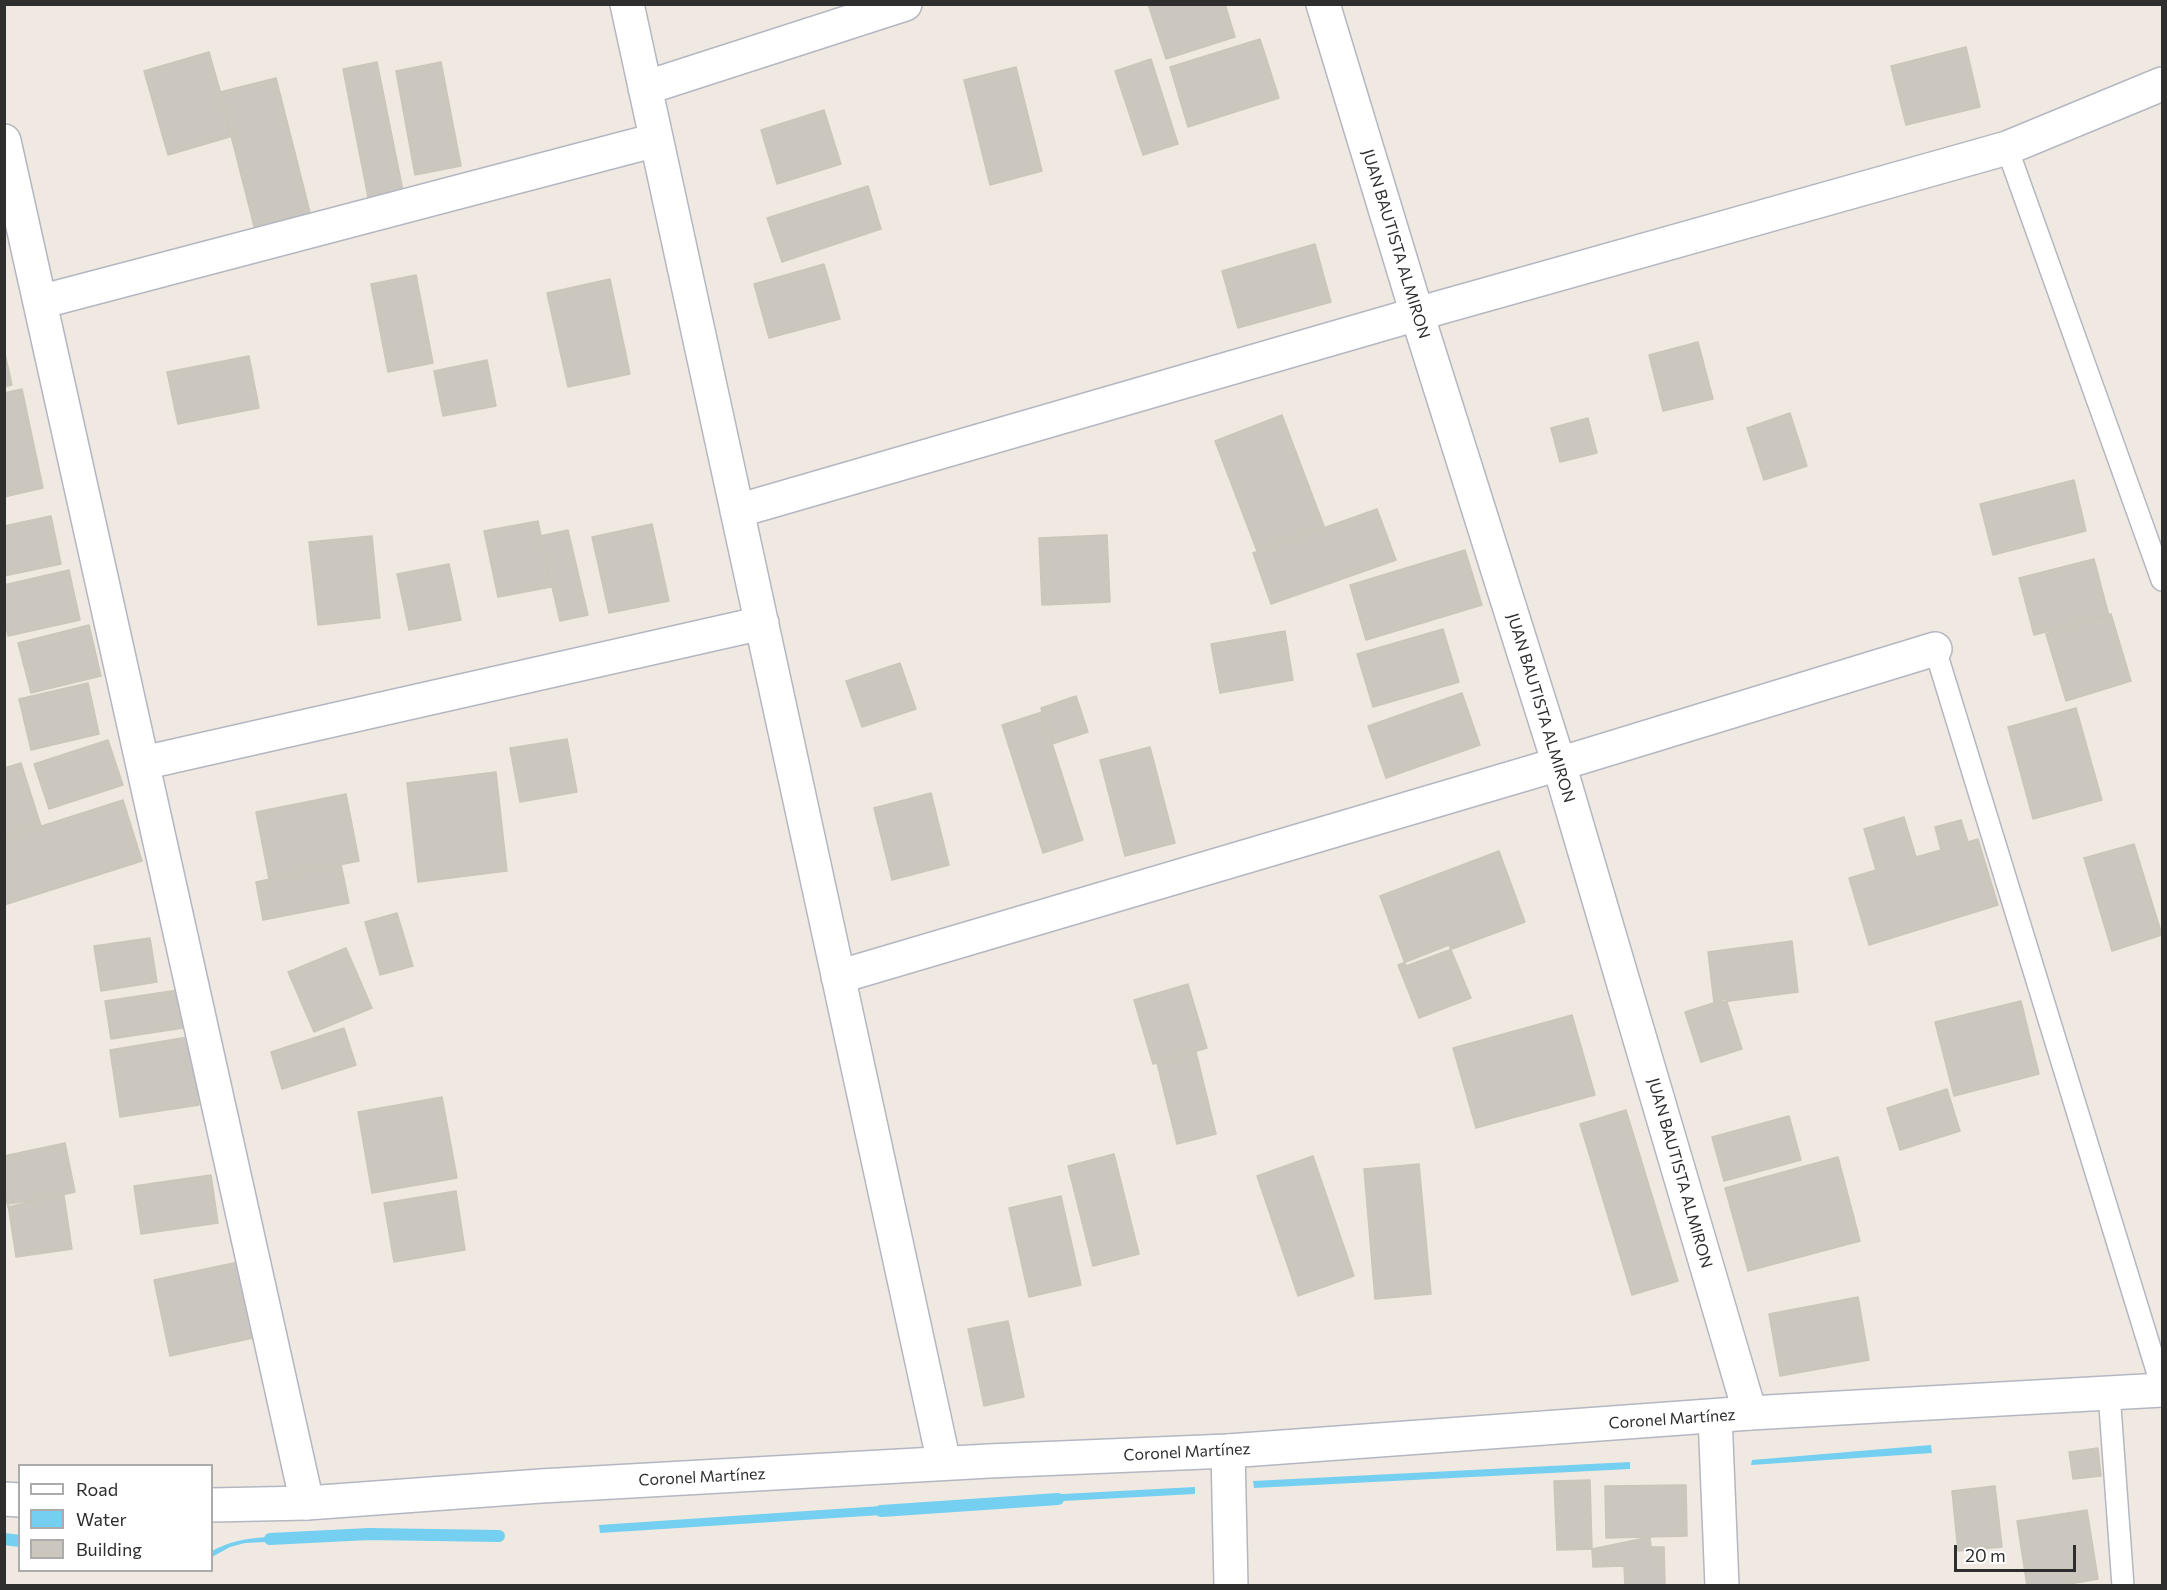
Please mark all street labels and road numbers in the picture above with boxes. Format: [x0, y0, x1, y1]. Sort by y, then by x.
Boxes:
street label: JUAN BAUTISTA ALMIRON [1358, 147, 1434, 341]
street label: JUAN BAUTISTA ALMIRON [1503, 611, 1579, 805]
street label: JUAN BAUTISTA ALMIRON [1644, 1076, 1716, 1270]
street label: Coronel Martínez [1608, 1405, 1736, 1433]
street label: Coronel Martínez [1123, 1439, 1251, 1465]
street label: Coronel Martínez [638, 1464, 766, 1490]

